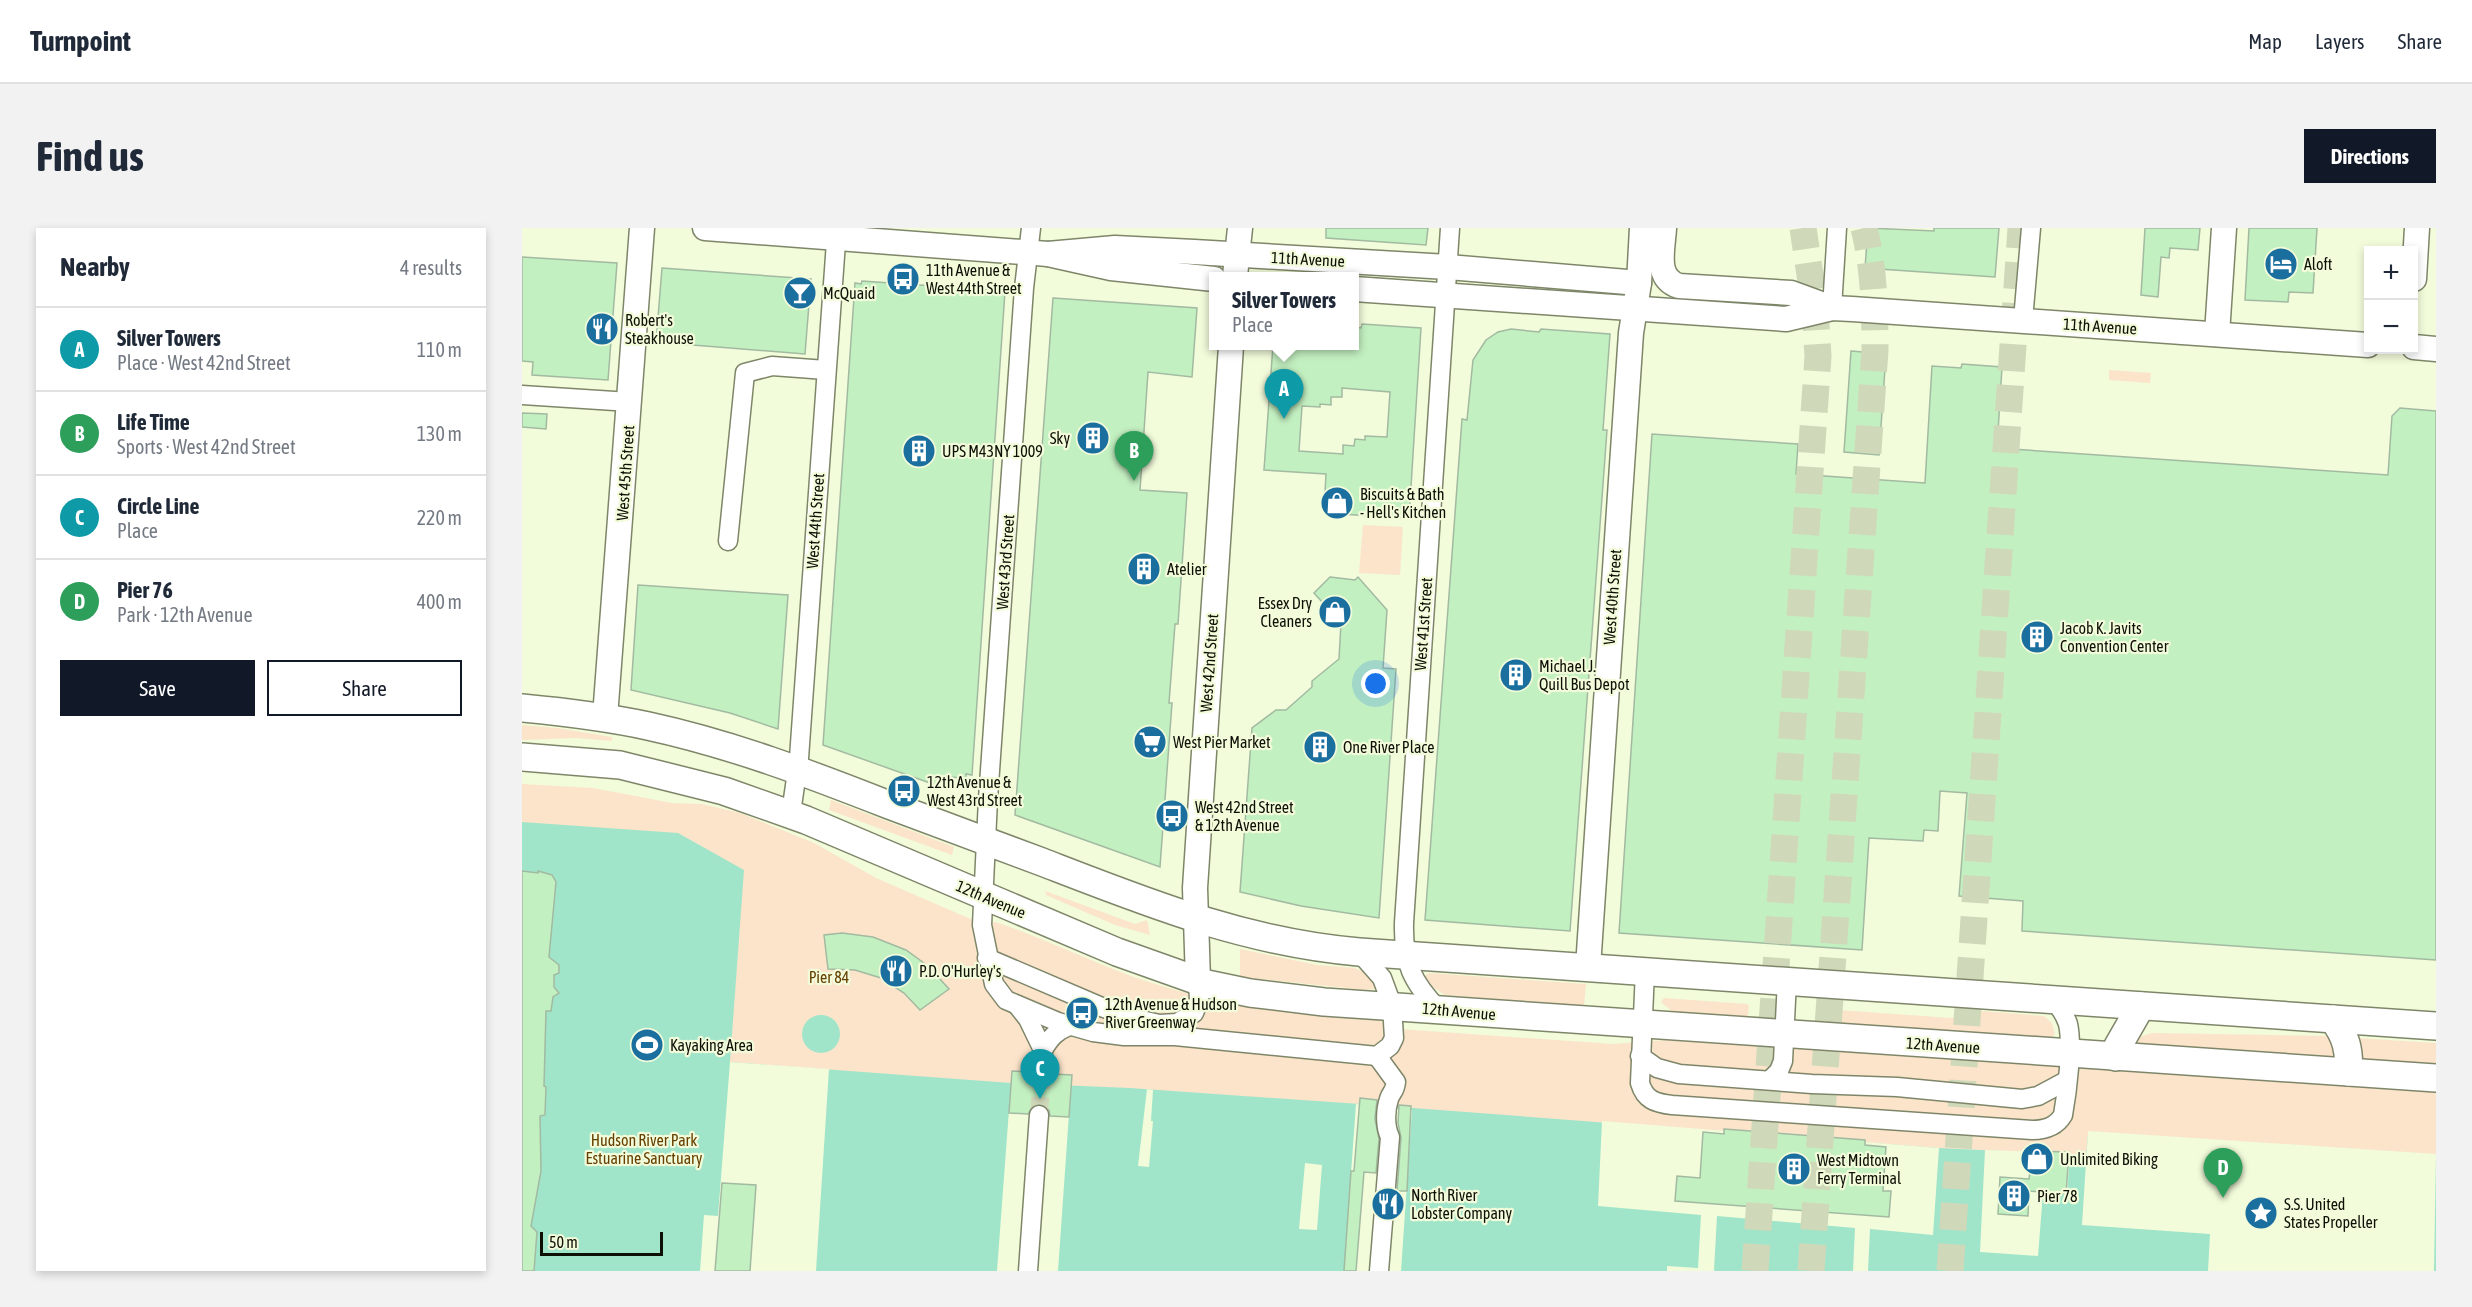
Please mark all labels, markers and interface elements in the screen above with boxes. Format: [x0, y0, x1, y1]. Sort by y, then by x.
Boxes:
text: Turnpoint [30, 25, 131, 57]
text: Map [2248, 29, 2282, 53]
text: Layers [2315, 29, 2365, 53]
text: Share [2398, 29, 2442, 53]
button: Directions [2304, 129, 2436, 183]
text: Find us [36, 132, 144, 180]
hotel icon: Aloft [2263, 246, 2299, 282]
map controls [2364, 246, 2418, 354]
button: + [2364, 246, 2418, 300]
street label: 11th Avenue [1271, 248, 1345, 270]
text: Nearby [60, 252, 130, 282]
place label: Aloft [2304, 255, 2333, 273]
text: 4 results [400, 256, 462, 279]
bus stop icon: 11th Avenue & West 44th Street [885, 261, 921, 297]
place label: 11th Avenue & West 44th Street [926, 261, 1022, 297]
popup [1209, 272, 1359, 350]
bar icon: McQuaid [782, 275, 818, 311]
place label: McQuaid [823, 284, 875, 302]
text: Silver Towers [1232, 287, 1336, 313]
button: − [2364, 300, 2418, 354]
restaurant icon: Robert's Steakhouse [584, 311, 620, 347]
place label: Robert's Steakhouse [625, 311, 694, 347]
text: Place [1232, 313, 1273, 336]
street label: 11th Avenue [2063, 314, 2137, 338]
text: Silver Towers [117, 325, 221, 351]
text: A [75, 338, 84, 361]
text: 110 m [417, 338, 462, 361]
text: Place · West 42nd Street [117, 351, 291, 374]
pin: A [1264, 370, 1304, 419]
text: Life Time [117, 409, 190, 435]
building icon: Sky [1075, 420, 1111, 456]
text: B [75, 422, 84, 445]
text: 130 m [417, 422, 462, 445]
street label: West 45th Street [613, 424, 637, 521]
place label: Sky [1050, 429, 1070, 448]
pin: B [1114, 432, 1154, 481]
building icon: UPS M43NY 1009 [901, 433, 937, 469]
text: Sports · West 42nd Street [117, 435, 296, 458]
place label: UPS M43NY 1009 [942, 442, 1043, 460]
street label: West 44th Street [803, 472, 827, 569]
shop icon: Biscuits & Bath - Hell's Kitchen [1319, 485, 1355, 521]
place label: Biscuits & Bath - Hell's Kitchen [1360, 485, 1446, 521]
text: Circle Line [117, 493, 199, 519]
text: C [75, 506, 84, 529]
text: 220 m [417, 506, 462, 529]
street label: West 43rd Street [993, 513, 1017, 610]
text: Place [117, 519, 158, 542]
street label: West 40th Street [1600, 548, 1624, 645]
building icon: Atelier [1126, 551, 1162, 587]
place label: Atelier [1167, 560, 1207, 578]
street label: West 41st Street [1411, 576, 1435, 671]
text: Pier 76 [117, 577, 173, 603]
text: D [74, 590, 85, 613]
text: 400 m [417, 590, 462, 613]
place label: Essex Dry Cleaners [1258, 594, 1312, 630]
shop icon: Essex Dry Cleaners [1317, 594, 1353, 630]
text: Park · 12th Avenue [117, 603, 253, 626]
street label: West 42nd Street [1197, 613, 1221, 713]
building icon: Jacob K. Javits Convention Center [2019, 619, 2055, 655]
place label: Jacob K. Javits Convention Center [2060, 619, 2169, 655]
building icon: Michael J. Quill Bus Depot [1498, 657, 1534, 693]
place label: Michael J. Quill Bus Depot [1539, 657, 1630, 694]
button: Save [60, 660, 255, 716]
button: Share [267, 660, 462, 716]
your location [1361, 669, 1390, 698]
supermarket icon: West Pier Market [1132, 724, 1168, 760]
building icon: One River Place [1302, 729, 1338, 765]
place label: West Pier Market [1173, 733, 1271, 751]
place label: One River Place [1343, 738, 1435, 756]
bus stop icon: 12th Avenue & West 43rd Street [886, 773, 922, 809]
place label: 12th Avenue & West 43rd Street [927, 773, 1023, 809]
bus stop icon: West 42nd Street & 12th Avenue [1154, 798, 1190, 834]
place label: West 42nd Street & 12th Avenue [1195, 798, 1294, 834]
street label: 12th Avenue [953, 876, 1029, 922]
restaurant icon: P.D. O'Hurley's [878, 953, 914, 989]
place label: P.D. O'Hurley's [919, 962, 1002, 981]
park label: Pier 84 [809, 968, 849, 986]
bus stop icon: 12th Avenue & Hudson River Greenway [1064, 995, 1100, 1031]
place label: 12th Avenue & Hudson River Greenway [1105, 995, 1237, 1032]
street label: 12th Avenue [1421, 999, 1497, 1023]
sports icon: Kayaking Area [629, 1027, 665, 1063]
street label: 12th Avenue [1906, 1033, 1980, 1057]
place label: Kayaking Area [670, 1036, 753, 1055]
pin: C [1020, 1050, 1060, 1099]
park label: Hudson River Park Estuarine Sanctuary [586, 1131, 703, 1168]
shop icon: Unlimited Biking [2019, 1141, 2055, 1177]
pin: D [2204, 1148, 2242, 1198]
place label: Unlimited Biking [2060, 1150, 2158, 1169]
building icon: West Midtown Ferry Terminal [1776, 1151, 1812, 1187]
place label: West Midtown Ferry Terminal [1817, 1151, 1902, 1188]
building icon: Pier 78 [1996, 1178, 2032, 1214]
restaurant icon: North River Lobster Company [1370, 1186, 1406, 1222]
place label: North River Lobster Company [1411, 1186, 1513, 1223]
place label: Pier 78 [2037, 1187, 2077, 1205]
place icon: S.S. United States Propeller [2243, 1195, 2279, 1231]
place label: S.S. United States Propeller [2284, 1195, 2378, 1232]
scale bar [540, 1229, 663, 1256]
text: 50 m [549, 1233, 578, 1251]

